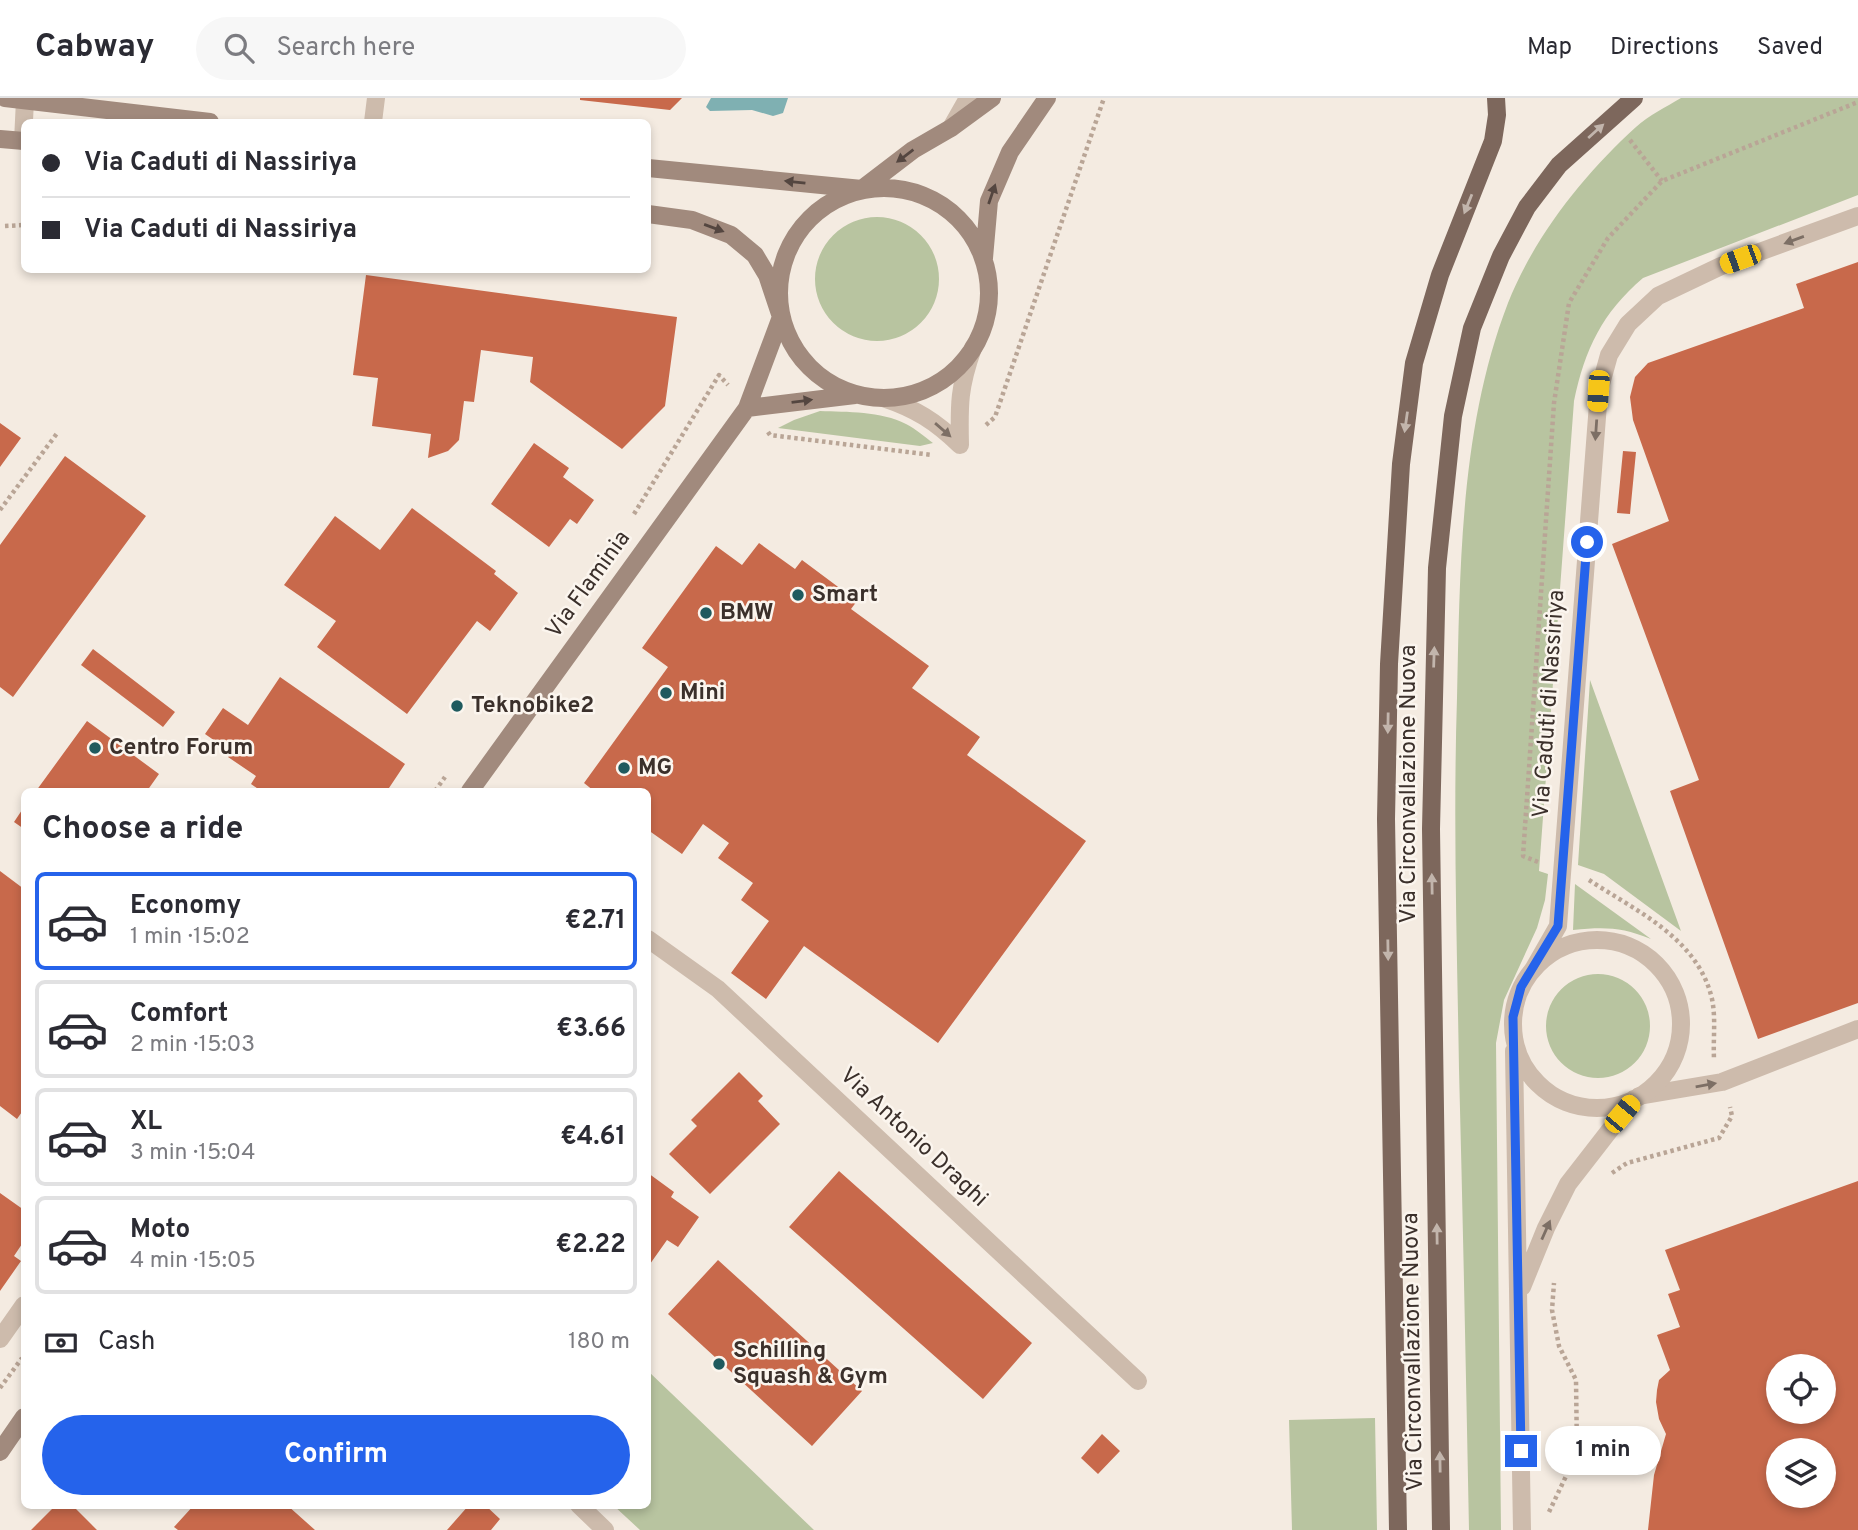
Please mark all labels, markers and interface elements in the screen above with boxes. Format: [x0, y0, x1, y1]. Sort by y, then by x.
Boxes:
search box [196, 17, 686, 80]
text: Cabway [35, 27, 154, 69]
icon: search [220, 29, 258, 67]
text: Search here [276, 32, 415, 65]
text: Map [1527, 33, 1572, 63]
text: Directions [1610, 33, 1719, 63]
text: Saved [1757, 33, 1823, 63]
one-way arrow [1588, 124, 1605, 139]
text: Via Caduti di Nassiriya [84, 147, 357, 180]
one-way arrow [896, 149, 914, 163]
one-way arrow [783, 176, 805, 187]
one-way arrow [987, 184, 998, 205]
one-way arrow [1462, 194, 1473, 215]
text: Via Caduti di Nassiriya [84, 214, 357, 247]
one-way arrow [703, 223, 724, 234]
one-way arrow [1783, 234, 1804, 245]
car [1717, 242, 1764, 276]
car [1587, 369, 1610, 413]
one-way arrow [791, 396, 813, 407]
one-way arrow [1400, 411, 1411, 433]
one-way arrow [1590, 419, 1601, 441]
one-way arrow [934, 422, 952, 438]
street label: Via Flaminia [540, 526, 638, 644]
route start [1571, 526, 1603, 558]
place label: Smart [812, 581, 878, 610]
marker: Smart [790, 587, 806, 603]
street label: Via Caduti di Nassiriya [1528, 589, 1572, 819]
place label: BMW [720, 599, 774, 628]
marker: BMW [698, 605, 714, 621]
street label: Via Circonvallazione Nuova [1395, 645, 1424, 923]
one-way arrow [1428, 646, 1439, 668]
place label: Mini [680, 679, 725, 708]
marker: Mini [658, 685, 674, 701]
place label: Teknobike2 [471, 692, 594, 721]
marker: Teknobike2 [449, 698, 465, 714]
one-way arrow [1382, 712, 1394, 734]
place label: Centro Forum [109, 734, 253, 763]
marker: Centro Forum [87, 740, 103, 756]
place label: MG [638, 754, 672, 783]
marker: MG [616, 760, 632, 776]
text: Choose a ride [42, 810, 243, 850]
one-way arrow [1426, 873, 1437, 895]
icon: car [46, 890, 109, 953]
text: Economy [130, 890, 241, 923]
text: €2.71 [565, 905, 626, 938]
text: 1 min · 15:02 [130, 923, 250, 952]
one-way arrow [1382, 939, 1394, 961]
icon: car [46, 998, 109, 1061]
text: Comfort [130, 998, 228, 1031]
text: €3.66 [556, 1013, 626, 1046]
text: 2 min · 15:03 [130, 1031, 255, 1060]
street label: Via Antonio Draghi [833, 1062, 993, 1214]
one-way arrow [1695, 1079, 1717, 1090]
car [1601, 1091, 1644, 1137]
icon: car [46, 1106, 109, 1169]
text: XL [130, 1106, 162, 1139]
text: €4.61 [560, 1121, 626, 1154]
text: 3 min · 15:04 [130, 1139, 255, 1168]
street label: Via Circonvallazione Nuova [1397, 1212, 1431, 1492]
icon: car [46, 1214, 109, 1277]
text: Moto [130, 1214, 190, 1247]
one-way arrow [1540, 1220, 1552, 1240]
one-way arrow [1431, 1223, 1442, 1245]
text: €2.22 [555, 1229, 626, 1262]
text: 4 min · 15:05 [130, 1247, 256, 1276]
icon: cash [42, 1324, 80, 1362]
text: Cash [98, 1326, 155, 1359]
text: 180 m [568, 1328, 630, 1357]
place label: Schilling Squash & Gym [733, 1337, 888, 1392]
map controls [1766, 1354, 1836, 1508]
button: locate [1766, 1354, 1836, 1424]
marker: Schilling Squash & Gym [711, 1356, 727, 1372]
button: Confirm [42, 1415, 630, 1495]
callout: 1 min [1546, 1426, 1661, 1476]
route end [1505, 1435, 1537, 1467]
text: 1 min [1575, 1436, 1631, 1465]
button: layers [1766, 1438, 1836, 1508]
one-way arrow [1434, 1451, 1446, 1473]

